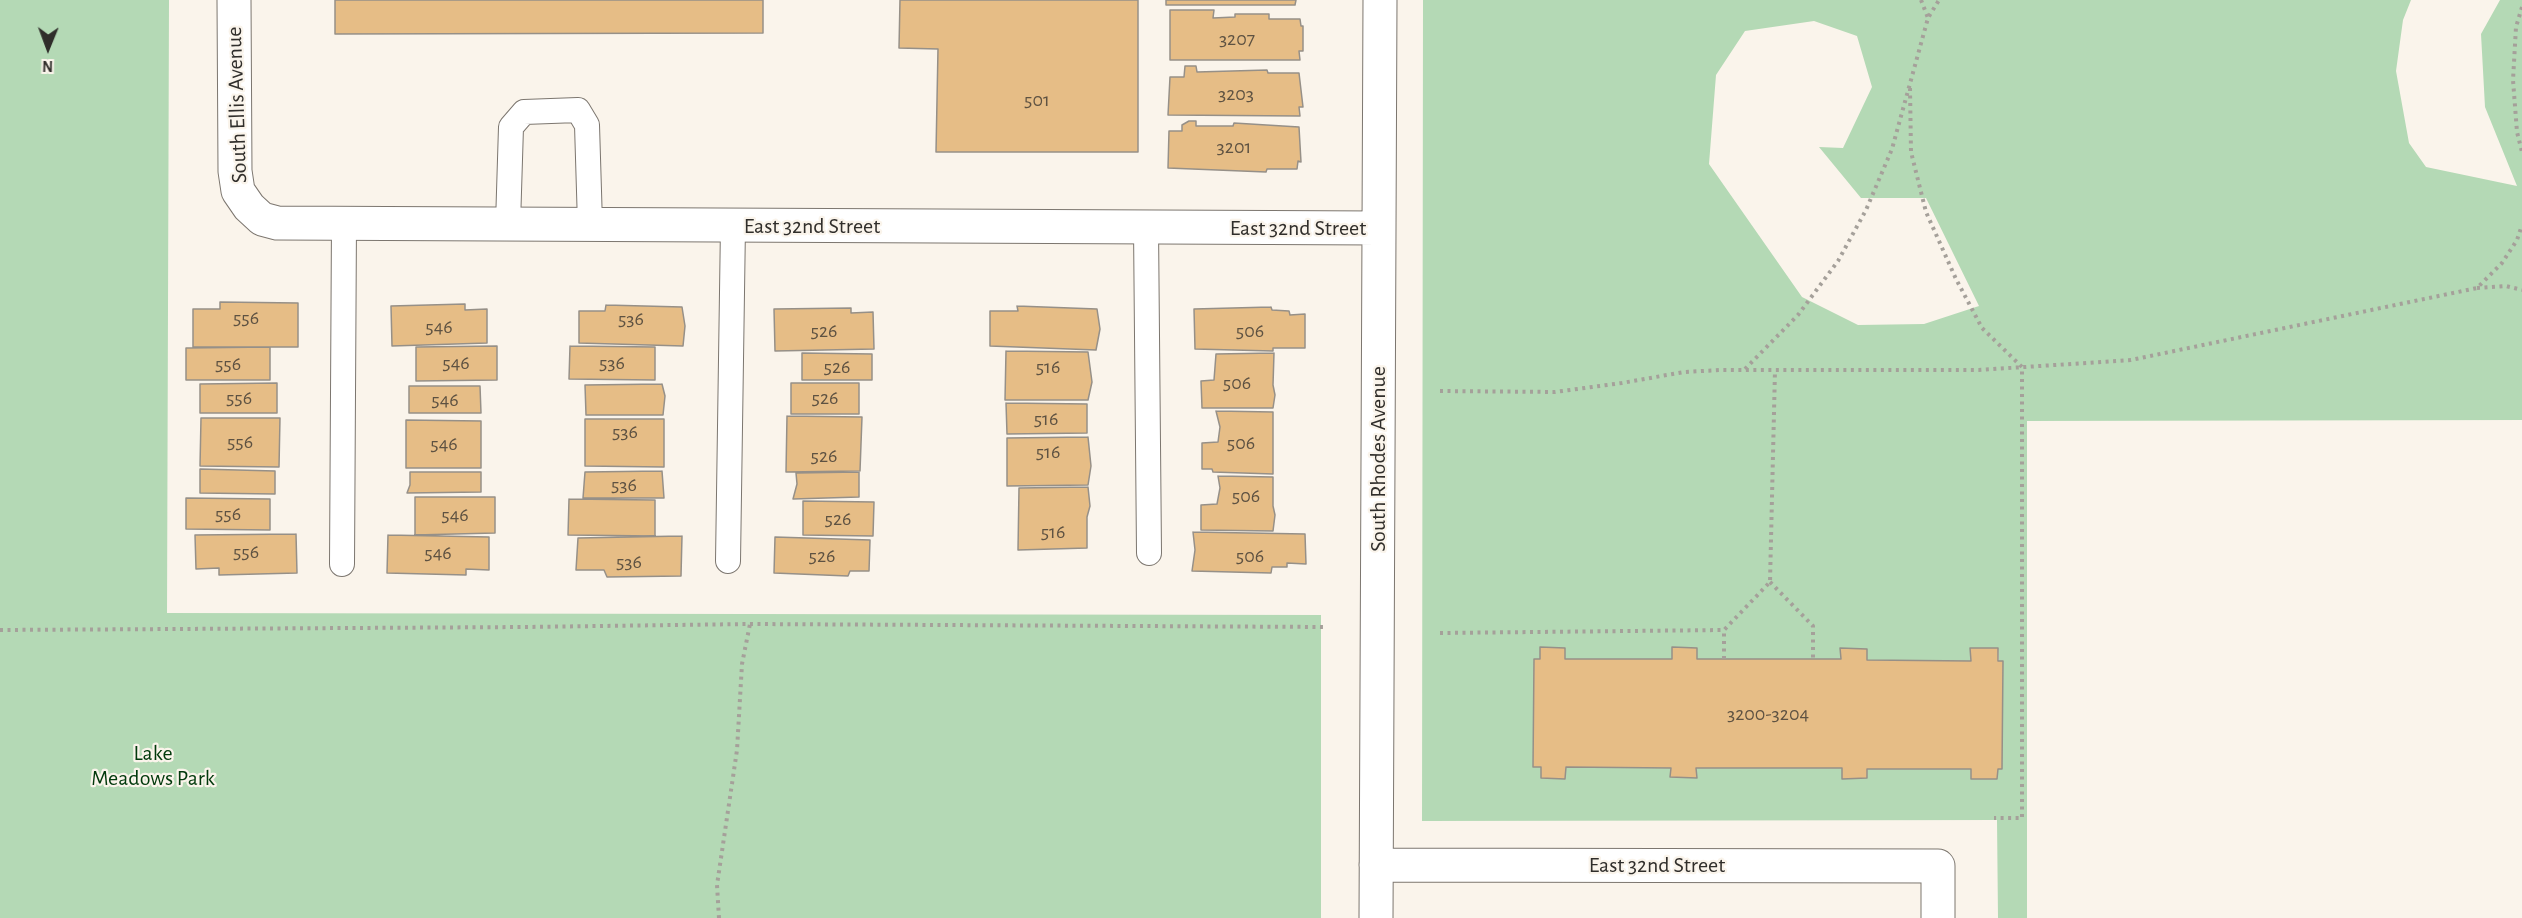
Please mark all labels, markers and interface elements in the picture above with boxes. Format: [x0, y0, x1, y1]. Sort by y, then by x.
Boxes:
north arrow [18, 18, 78, 78]
street label: South Ellis Avenue [221, 26, 253, 184]
house number: 3207 [1219, 27, 1255, 51]
text: N [42, 58, 53, 74]
house number: 3203 [1218, 82, 1254, 106]
house number: 501 [1024, 88, 1050, 112]
house number: 3201 [1217, 135, 1251, 159]
street label: East 32nd Street [744, 213, 880, 239]
street label: East 32nd Street [1230, 215, 1366, 241]
house number: 556 [233, 306, 259, 330]
house number: 536 [618, 307, 644, 331]
house number: 546 [425, 315, 453, 339]
house number: 526 [811, 319, 837, 343]
house number: 506 [1236, 319, 1264, 343]
house number: 546 [442, 351, 470, 375]
house number: 536 [599, 351, 625, 375]
house number: 556 [215, 352, 241, 376]
house number: 526 [824, 355, 850, 379]
house number: 516 [1036, 355, 1060, 379]
street label: South Rhodes Avenue [1365, 366, 1391, 552]
house number: 506 [1223, 371, 1251, 395]
house number: 556 [226, 386, 252, 410]
house number: 526 [812, 386, 838, 410]
house number: 546 [431, 388, 459, 412]
house number: 516 [1034, 407, 1058, 431]
house number: 536 [612, 420, 638, 444]
house number: 556 [227, 430, 253, 454]
house number: 506 [1227, 431, 1255, 455]
house number: 546 [430, 432, 458, 456]
house number: 516 [1036, 440, 1060, 464]
house number: 526 [811, 444, 837, 468]
house number: 536 [611, 473, 637, 497]
house number: 506 [1232, 484, 1260, 508]
house number: 556 [215, 502, 241, 526]
house number: 546 [441, 503, 469, 527]
house number: 526 [825, 507, 851, 531]
house number: 516 [1041, 520, 1065, 544]
house number: 556 [233, 540, 259, 564]
house number: 546 [424, 541, 452, 565]
house number: 526 [809, 544, 835, 568]
house number: 506 [1236, 544, 1264, 568]
house number: 536 [616, 550, 642, 574]
house number: 3200-3204 [1727, 702, 1809, 726]
park label: Lake Meadows Park [91, 740, 215, 792]
street label: East 32nd Street [1589, 852, 1725, 878]

